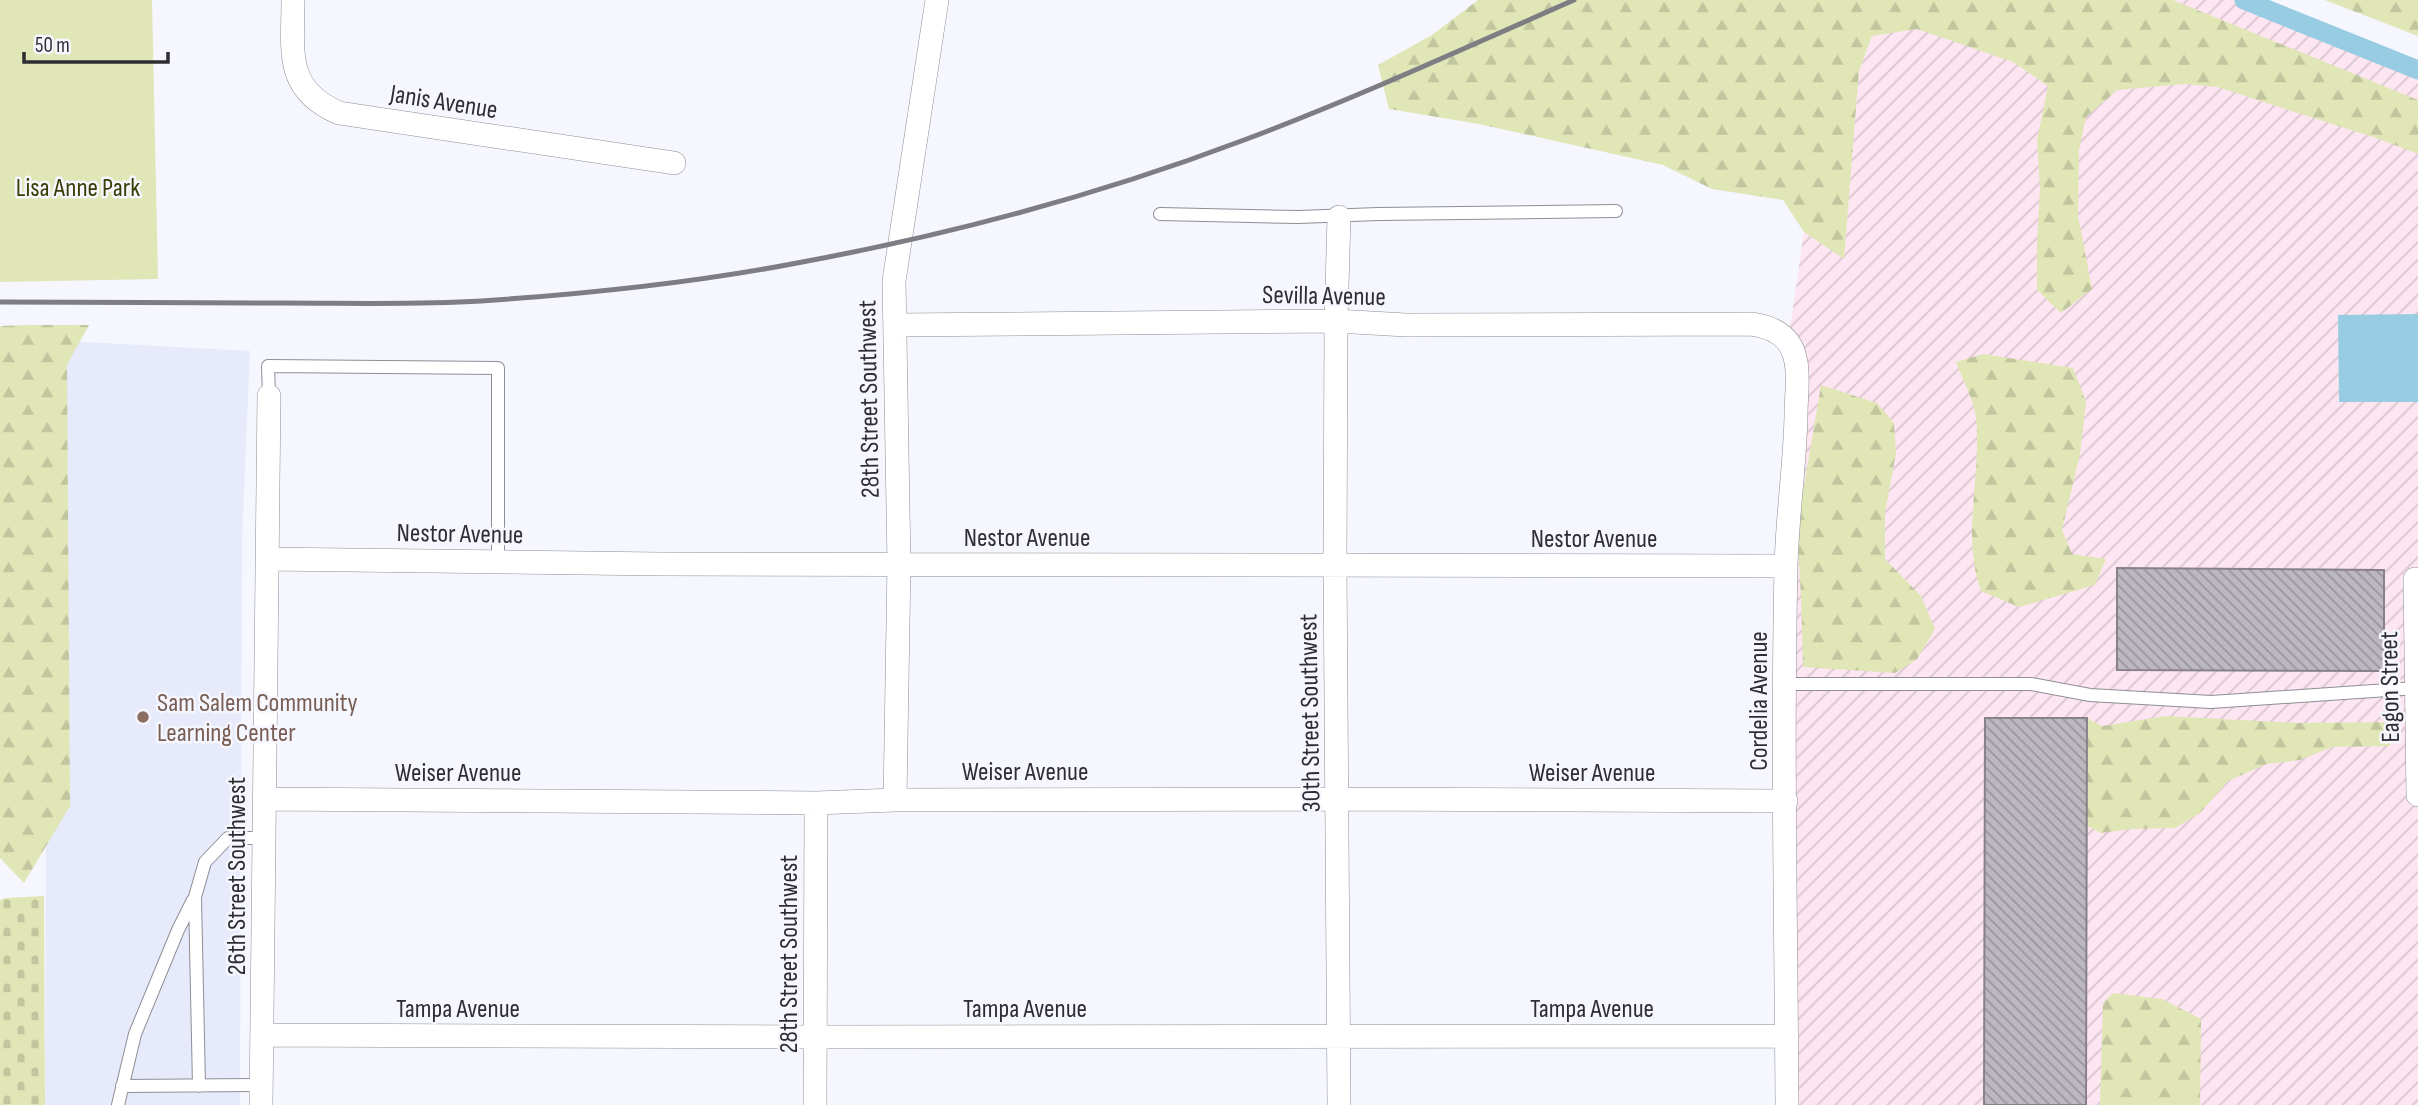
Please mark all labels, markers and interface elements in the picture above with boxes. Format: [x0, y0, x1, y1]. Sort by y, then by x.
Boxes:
scale bar [24, 21, 168, 65]
text: 50 m [35, 33, 70, 58]
street label: Janis Avenue [387, 79, 500, 126]
park label: Lisa Anne Park [16, 173, 140, 204]
street label: Sevilla Avenue [1262, 280, 1386, 313]
street label: 28th Street Southwest [852, 299, 887, 498]
street label: Nestor Avenue [396, 518, 524, 551]
street label: Nestor Avenue [964, 523, 1090, 554]
street label: Nestor Avenue [1531, 524, 1657, 555]
street label: 30th Street Southwest [1293, 613, 1328, 813]
street label: Cordelia Avenue [1744, 631, 1775, 771]
street label: Eagon Street [2374, 631, 2407, 743]
place label: Sam Salem Community Learning Center [157, 688, 358, 749]
marker: Sam Salem Community Learning Center [135, 709, 151, 725]
street label: Weiser Avenue [962, 757, 1088, 788]
street label: Weiser Avenue [395, 758, 521, 789]
street label: Weiser Avenue [1529, 758, 1655, 789]
street label: 26th Street Southwest [222, 777, 253, 975]
street label: 28th Street Southwest [774, 855, 805, 1053]
street label: Tampa Avenue [396, 994, 520, 1025]
street label: Tampa Avenue [963, 994, 1087, 1025]
street label: Tampa Avenue [1530, 994, 1654, 1025]

